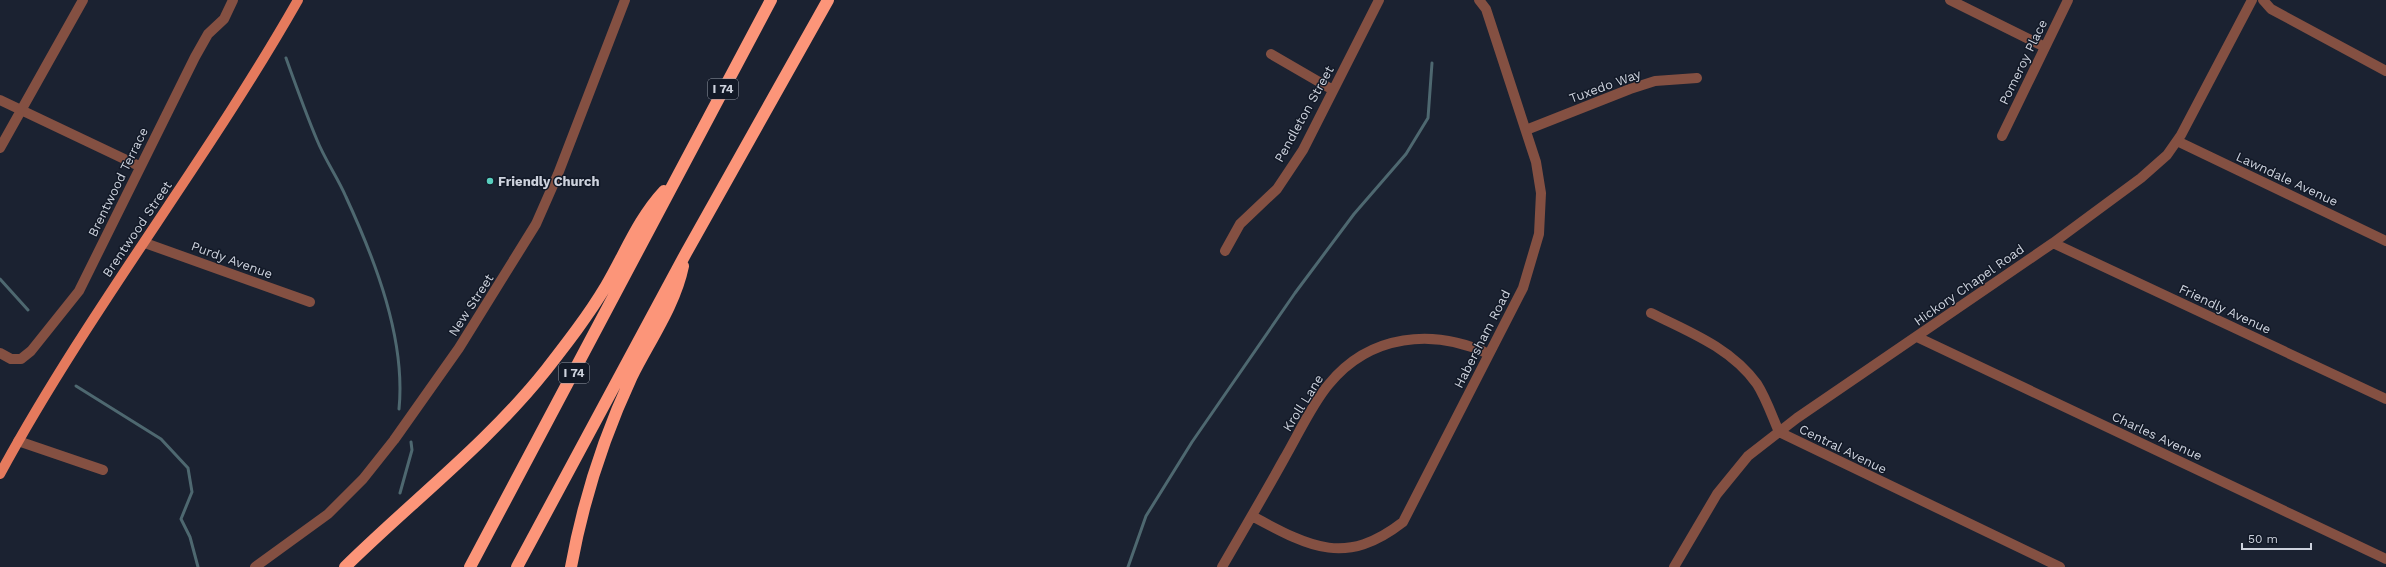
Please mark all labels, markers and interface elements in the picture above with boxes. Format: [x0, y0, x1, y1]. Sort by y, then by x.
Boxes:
street label: Pomeroy Place [1996, 17, 2050, 107]
street label: Pendleton Street [1271, 63, 1337, 165]
street label: Tuxedo Way [1567, 66, 1643, 106]
road number: I 74 [708, 79, 738, 99]
street label: Brentwood Terrace [85, 125, 151, 239]
street label: Lawndale Avenue [2234, 149, 2340, 209]
place label: Friendly Church [498, 174, 600, 189]
marker: Friendly Church [485, 176, 495, 186]
street label: Brentwood Street [99, 178, 175, 280]
street label: Purdy Avenue [189, 238, 275, 282]
street label: Hickory Chapel Road [1911, 241, 2027, 329]
street label: New Street [445, 271, 497, 339]
street label: Friendly Avenue [2177, 281, 2273, 337]
street label: Habersham Road [1451, 287, 1513, 391]
road number: I 74 [559, 363, 589, 383]
street label: Kroll Lane [1280, 372, 1326, 434]
street label: Charles Avenue [2109, 409, 2205, 463]
street label: Central Avenue [1797, 421, 1889, 477]
scale bar [2242, 525, 2311, 551]
text: 50 m [2248, 532, 2278, 546]

